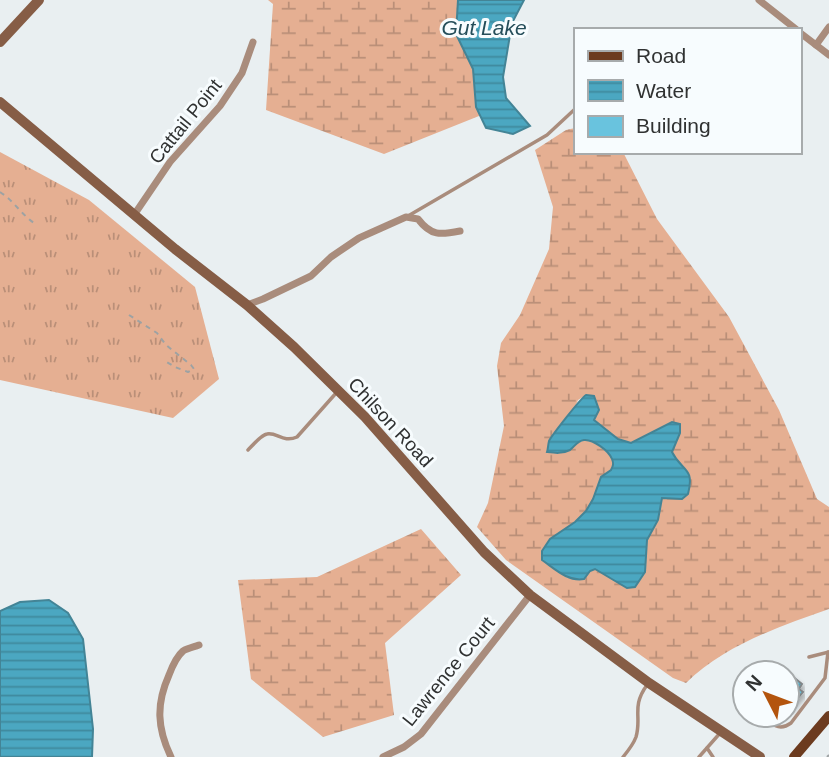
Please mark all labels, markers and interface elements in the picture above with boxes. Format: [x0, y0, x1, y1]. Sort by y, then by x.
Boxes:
water label: Gut Lake [441, 16, 527, 39]
legend [574, 28, 801, 154]
text: Road [636, 44, 686, 67]
street label: Cattail Point [145, 74, 226, 168]
text: Water [636, 79, 691, 102]
text: Building [636, 114, 711, 137]
street label: Chilson Road [344, 373, 437, 471]
street label: Lawrence Court [398, 612, 499, 730]
north arrow [731, 659, 801, 729]
text: N [741, 671, 766, 695]

